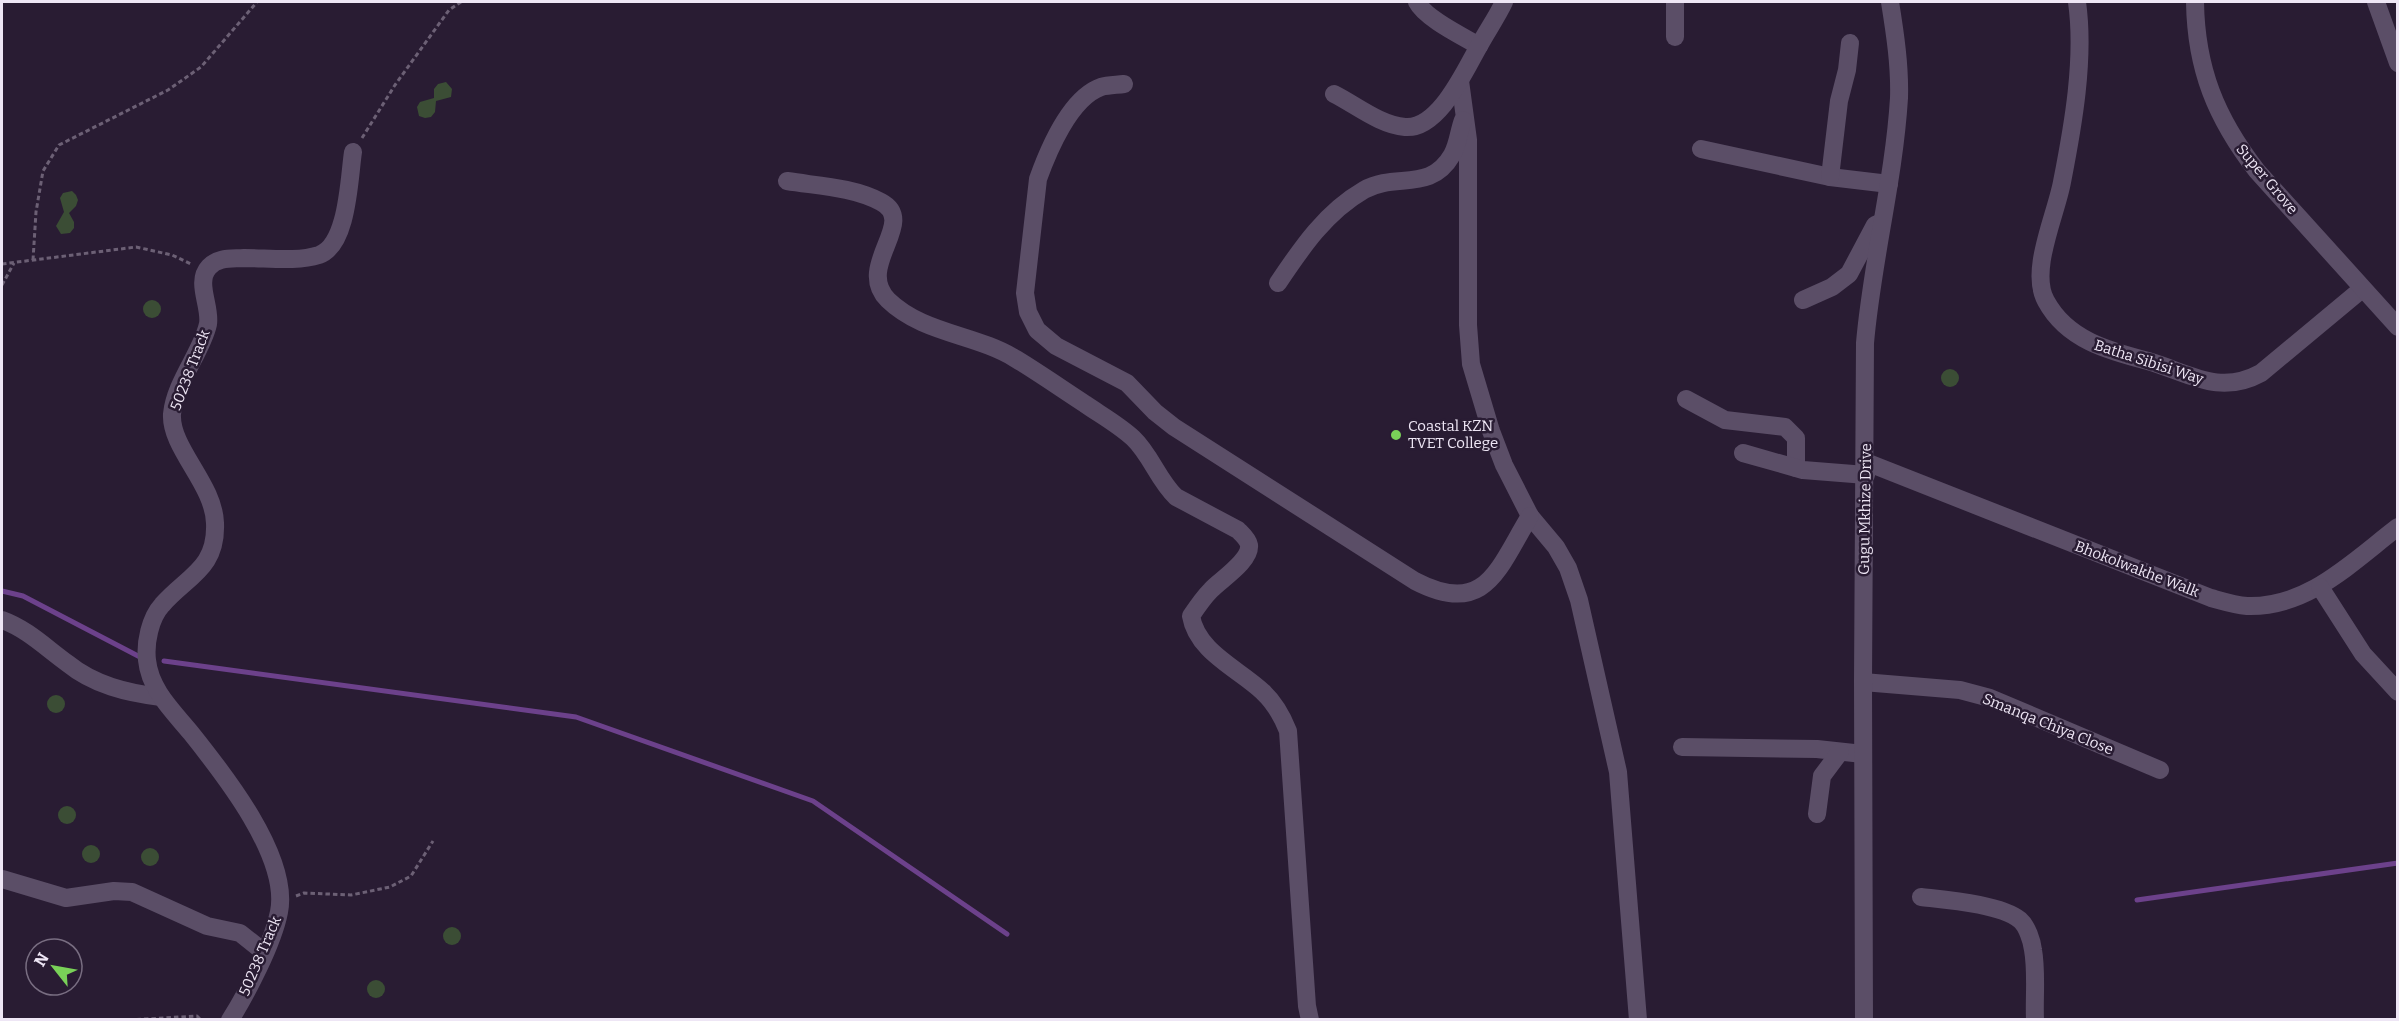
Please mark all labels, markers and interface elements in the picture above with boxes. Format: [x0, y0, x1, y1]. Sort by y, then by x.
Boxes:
street label: Super Grove [2232, 140, 2302, 218]
street label: 50238 Track [166, 327, 214, 413]
street label: Batha Sibisi Way [2092, 336, 2206, 388]
place label: Coastal KZN TVET College [1408, 417, 1498, 452]
marker: Coastal KZN TVET College [1389, 428, 1403, 442]
street label: Gugu Mkhize Drive [1855, 443, 1875, 575]
street label: Bhokolwakhe Walk [2072, 537, 2202, 601]
street label: Smanqa Chiya Close [1980, 690, 2116, 758]
street label: 50238 Track [235, 913, 285, 999]
north arrow [24, 937, 84, 997]
text: N [30, 949, 53, 970]

